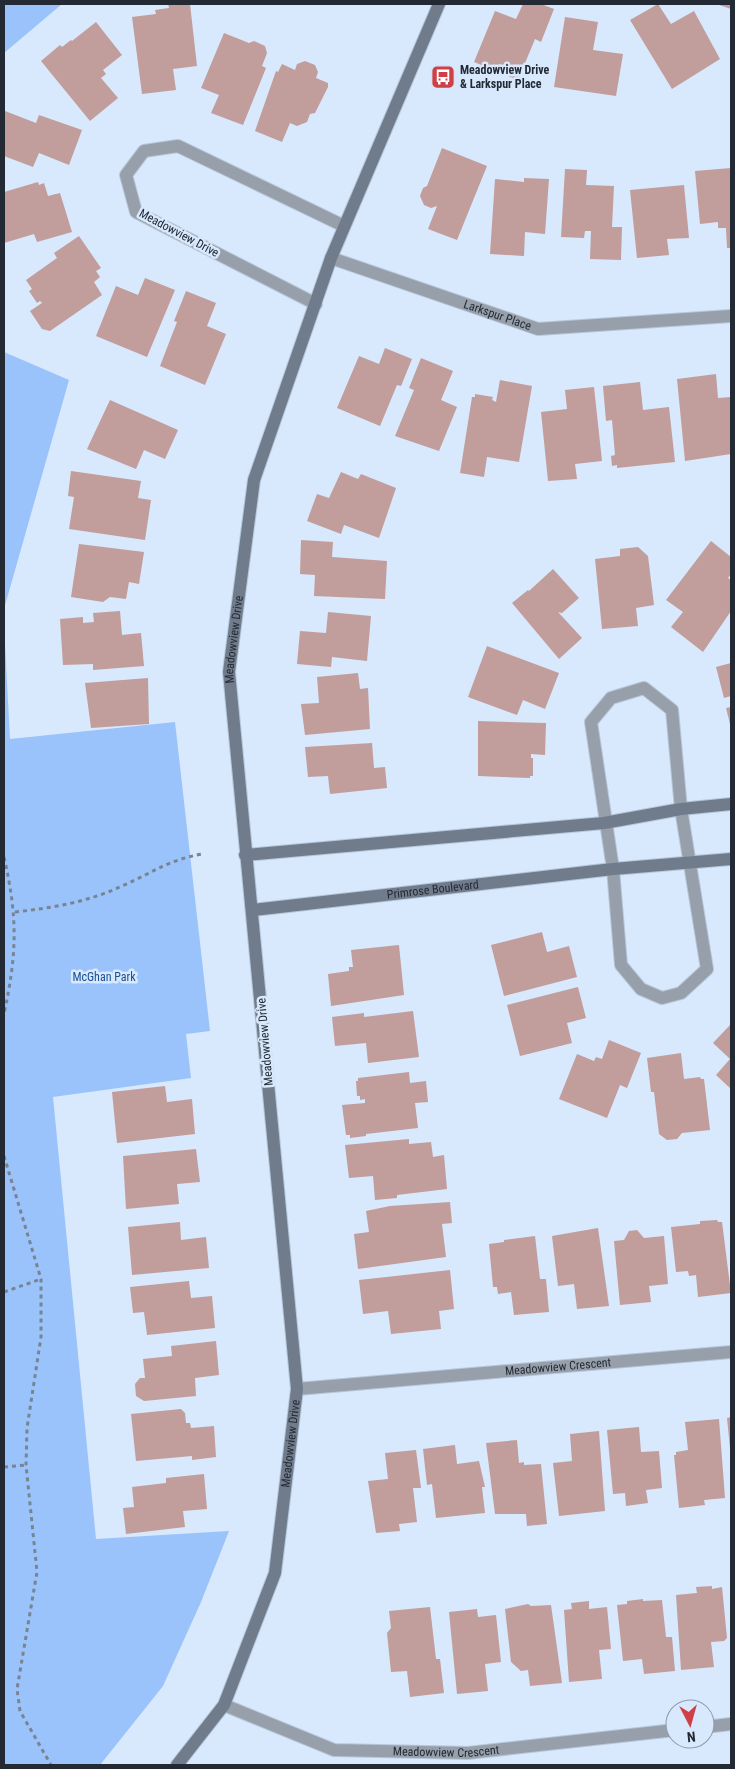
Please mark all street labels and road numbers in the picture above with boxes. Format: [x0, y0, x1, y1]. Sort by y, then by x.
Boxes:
street label: Meadowview Drive [137, 206, 222, 260]
street label: Larkspur Place [462, 297, 533, 333]
street label: Meadowview Drive [222, 594, 246, 684]
street label: Primrose Boulevard [386, 877, 480, 902]
street label: Meadowview Drive [254, 997, 276, 1087]
street label: Meadowview Crescent [504, 1355, 612, 1378]
street label: Meadowview Drive [278, 1399, 303, 1488]
street label: Meadowview Crescent [393, 1743, 500, 1760]

